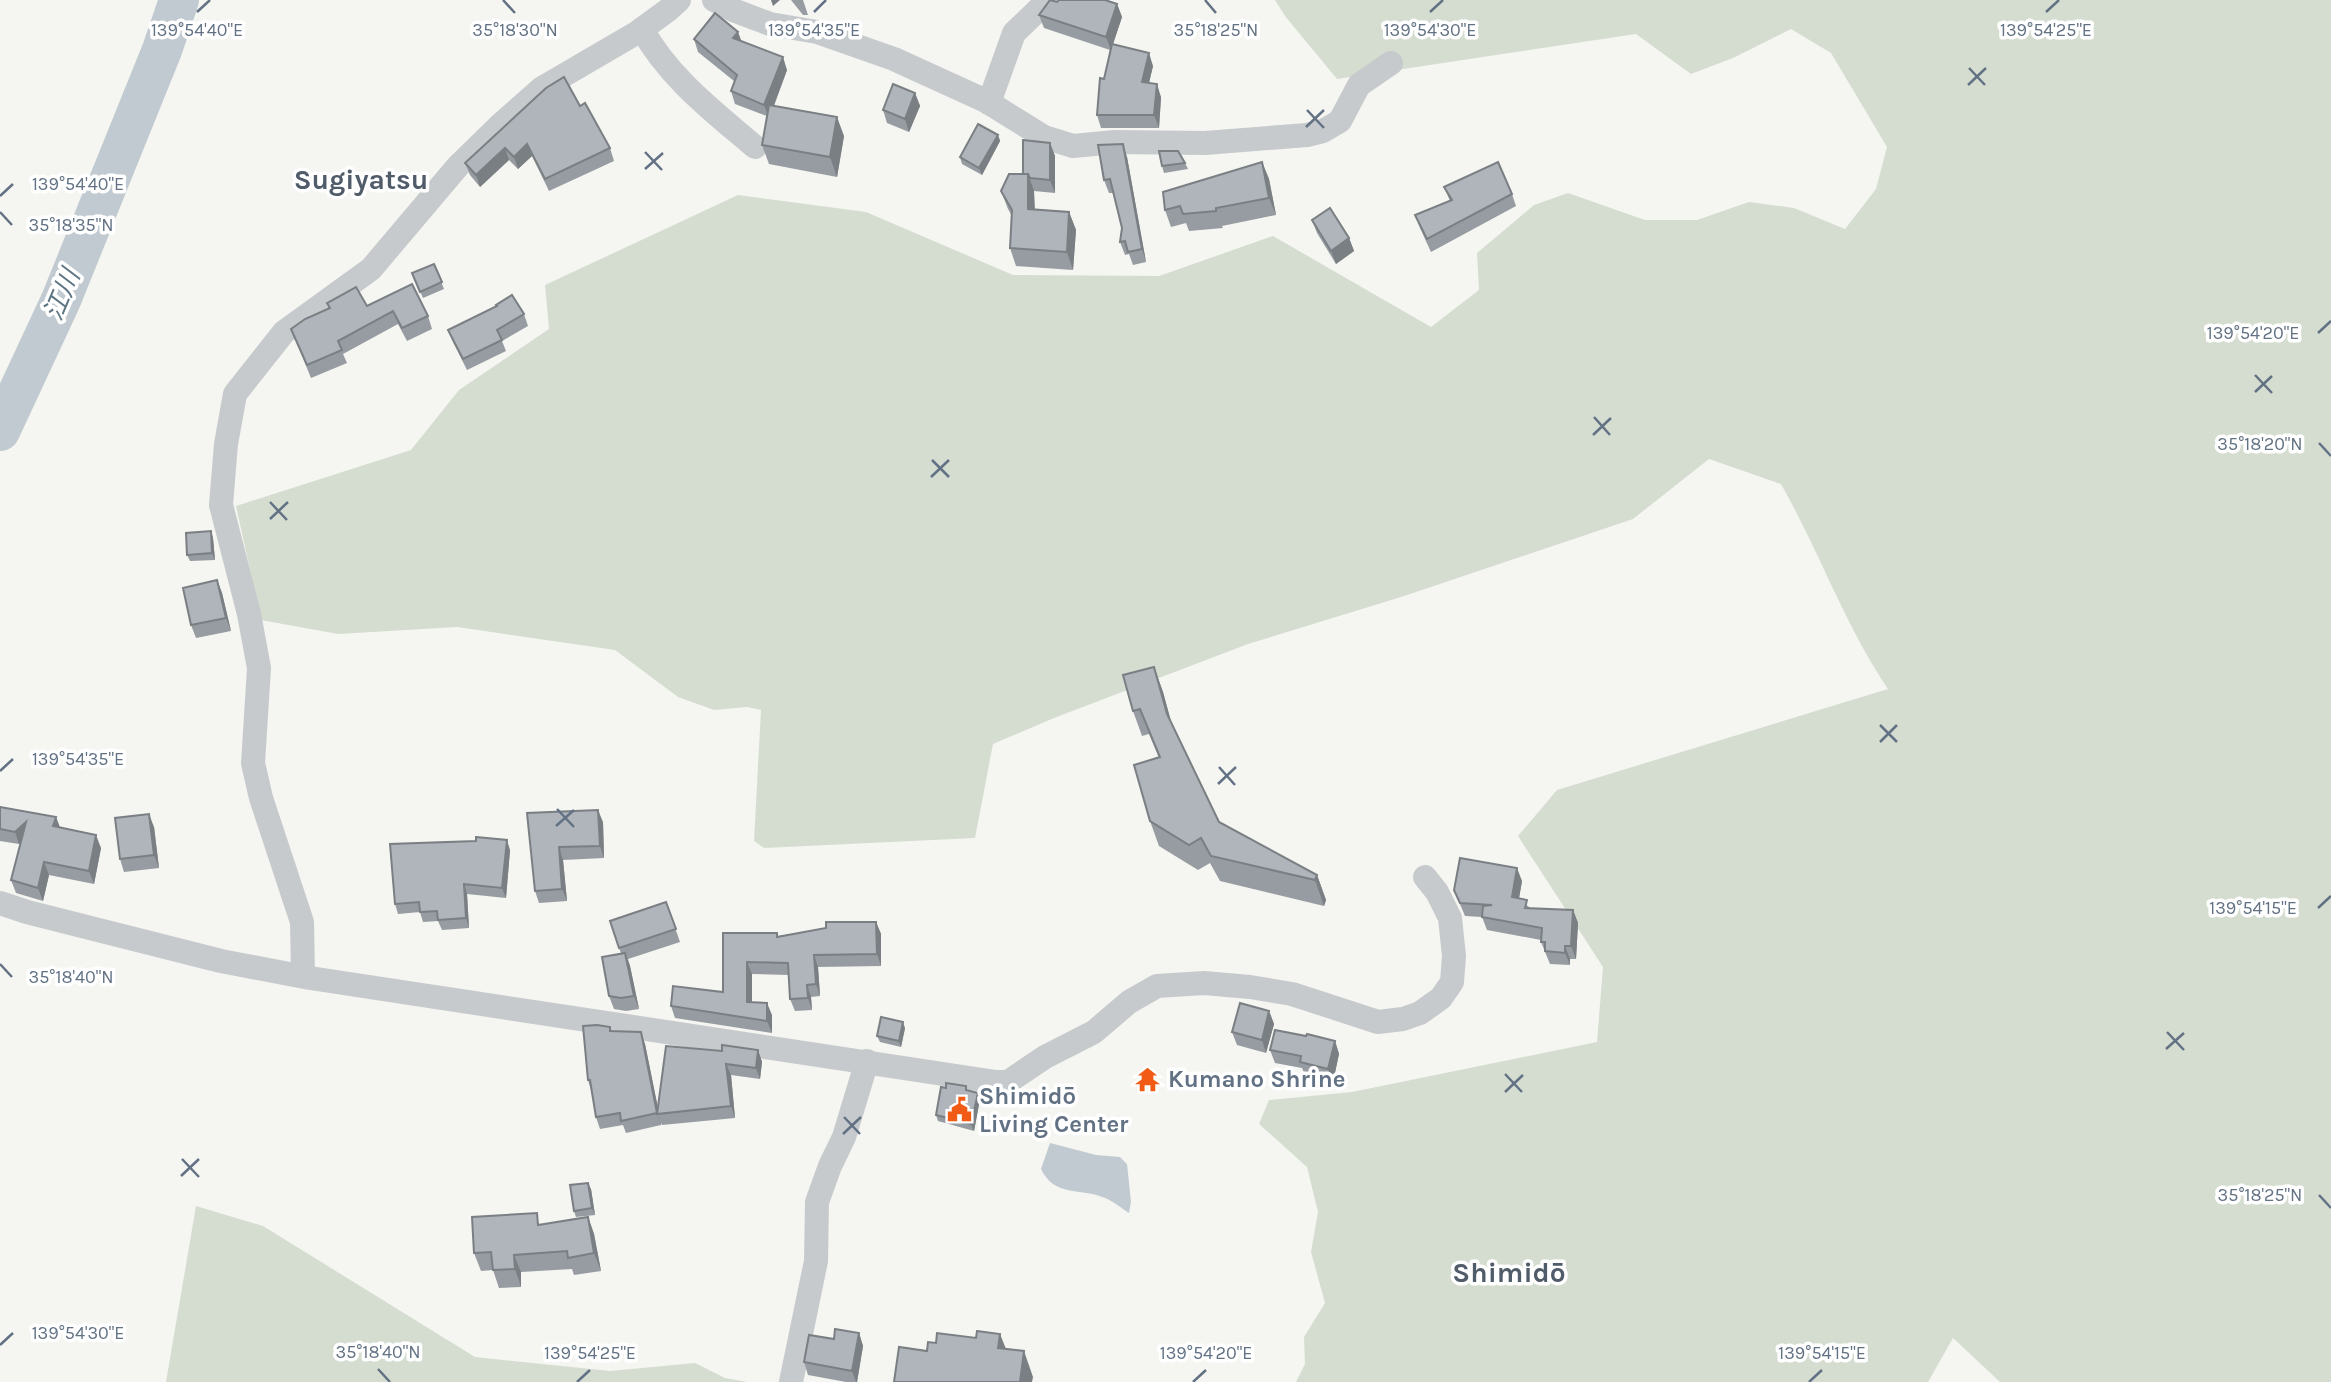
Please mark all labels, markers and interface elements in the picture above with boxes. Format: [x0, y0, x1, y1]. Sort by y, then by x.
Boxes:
text: 139°54'40"E [151, 19, 243, 41]
text: 35°18'30"N [472, 19, 558, 41]
text: 139°54'35"E [768, 19, 860, 41]
text: 35°18'25"N [1174, 19, 1258, 41]
text: 139°54'30"E [1384, 19, 1476, 41]
text: 139°54'25"E [2000, 19, 2092, 41]
district label: Sugiyatsu [294, 163, 428, 196]
text: 139°54'40"E [32, 173, 124, 195]
text: 35°18'35"N [29, 214, 113, 236]
water label: 江川 [38, 262, 88, 325]
text: 139°54'20"E [2207, 322, 2299, 344]
text: 35°18'20"N [2217, 433, 2303, 455]
text: 139°54'35"E [32, 748, 124, 770]
text: 139°54'15"E [2209, 897, 2297, 919]
text: 35°18'40"N [29, 966, 113, 988]
temple icon: Kumano Shrine [1134, 1065, 1162, 1093]
place label: Kumano Shrine [1168, 1065, 1345, 1093]
place label: Shimidō Living Center [979, 1082, 1129, 1138]
public building icon: Shimidō Living Center [945, 1096, 973, 1124]
text: 35°18'25"N [2218, 1184, 2302, 1206]
district label: Shimidō [1452, 1256, 1566, 1289]
text: 139°54'30"E [32, 1322, 124, 1344]
text: 35°18'40"N [336, 1341, 420, 1363]
text: 139°54'25"E [544, 1342, 636, 1364]
text: 139°54'20"E [1160, 1342, 1252, 1364]
text: 139°54'15"E [1778, 1342, 1866, 1364]

